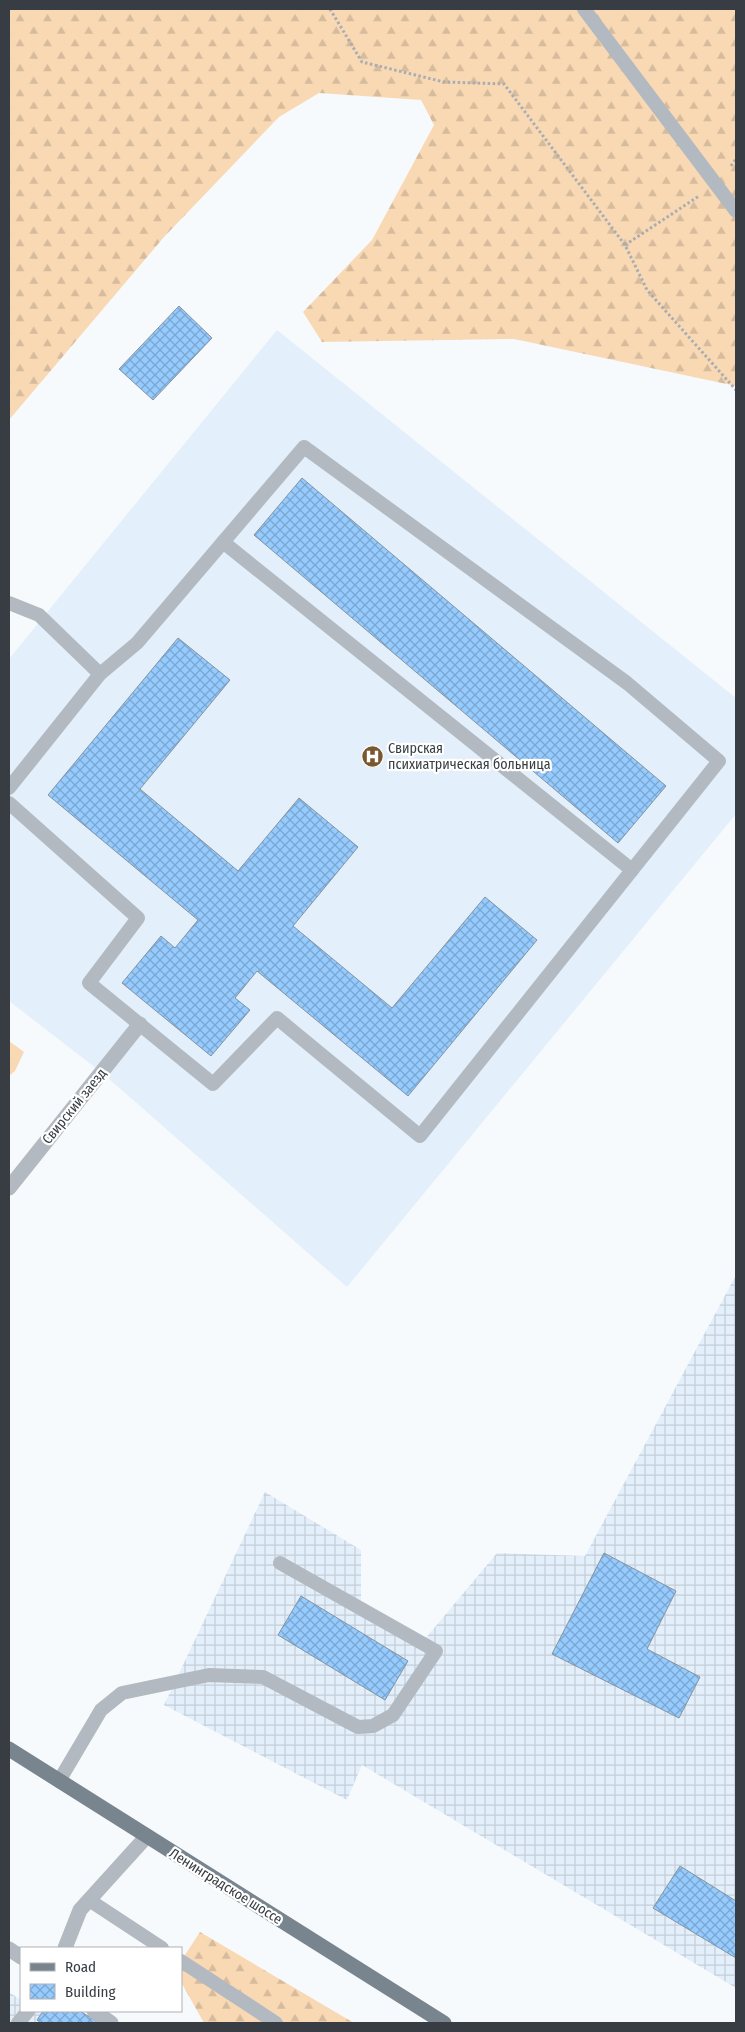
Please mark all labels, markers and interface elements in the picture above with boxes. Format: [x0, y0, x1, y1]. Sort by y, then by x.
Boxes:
place label: Свирская психиатрическая больница [388, 740, 551, 773]
hospital icon: Свирская психиатрическая больница [360, 744, 384, 768]
street label: Свирский заезд [39, 1065, 110, 1148]
street label: Ленинградское шоссе [166, 1845, 285, 1928]
legend [20, 1947, 182, 2012]
text: Road [65, 1958, 96, 1976]
text: Building [65, 1983, 116, 2001]

